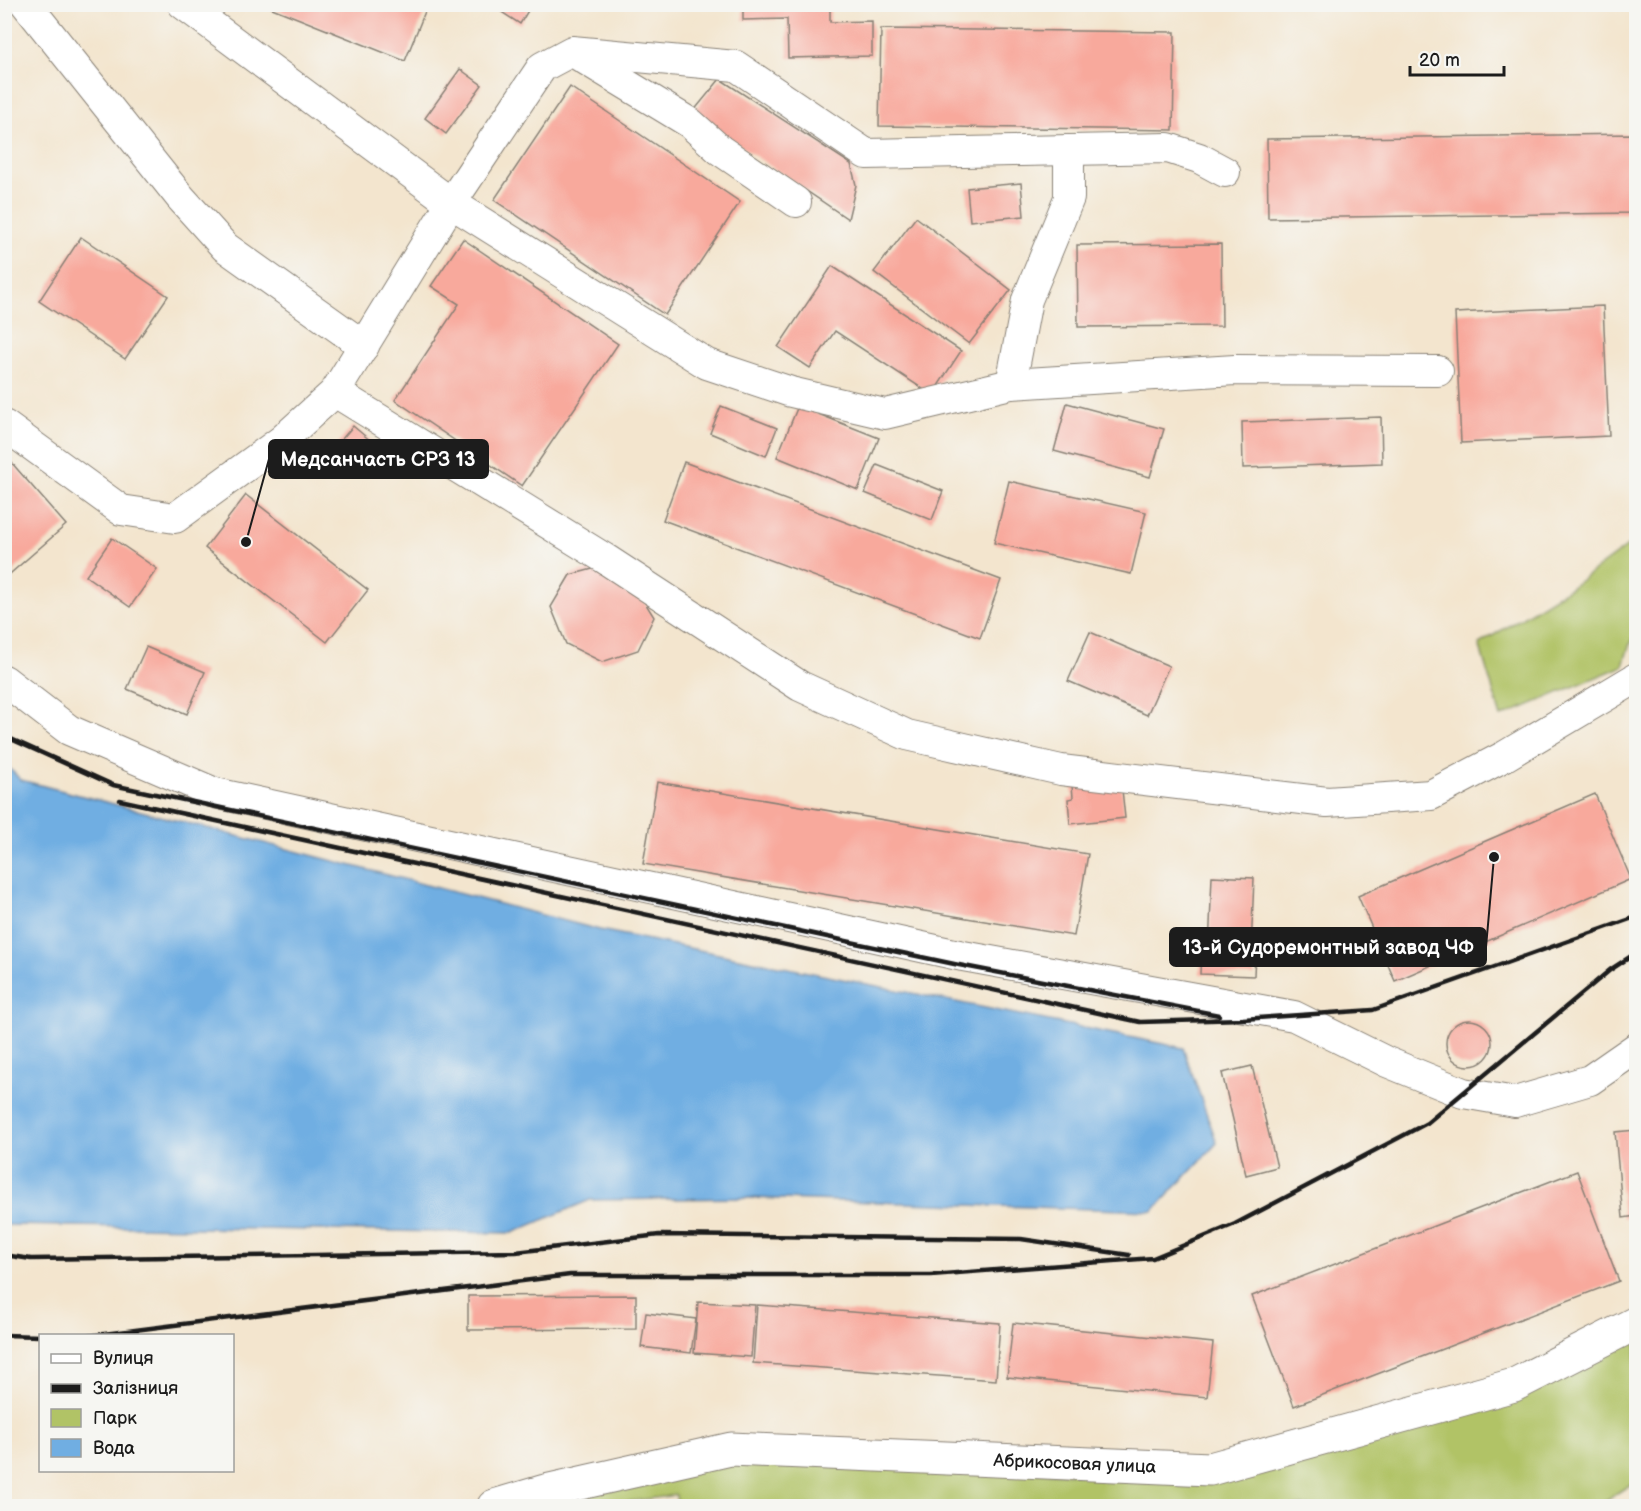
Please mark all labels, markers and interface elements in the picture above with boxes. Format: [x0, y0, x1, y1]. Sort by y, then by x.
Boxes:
scale bar [1410, 39, 1504, 77]
text: 20 m [1419, 50, 1460, 71]
callout: Медсанчасть СРЗ 13 [269, 440, 488, 478]
text: Медсанчасть СРЗ 13 [280, 448, 476, 472]
callout: 13-й Судоремонтный завод ЧФ [1170, 928, 1486, 966]
text: 13-й Судоремонтный завод ЧФ [1182, 936, 1475, 960]
legend [39, 1334, 234, 1472]
text: Вулиця [93, 1348, 154, 1369]
text: Залізниця [93, 1378, 178, 1399]
text: Парк [93, 1408, 137, 1429]
text: Вода [93, 1438, 135, 1459]
street label: Абрикосовая улица [992, 1449, 1157, 1477]

